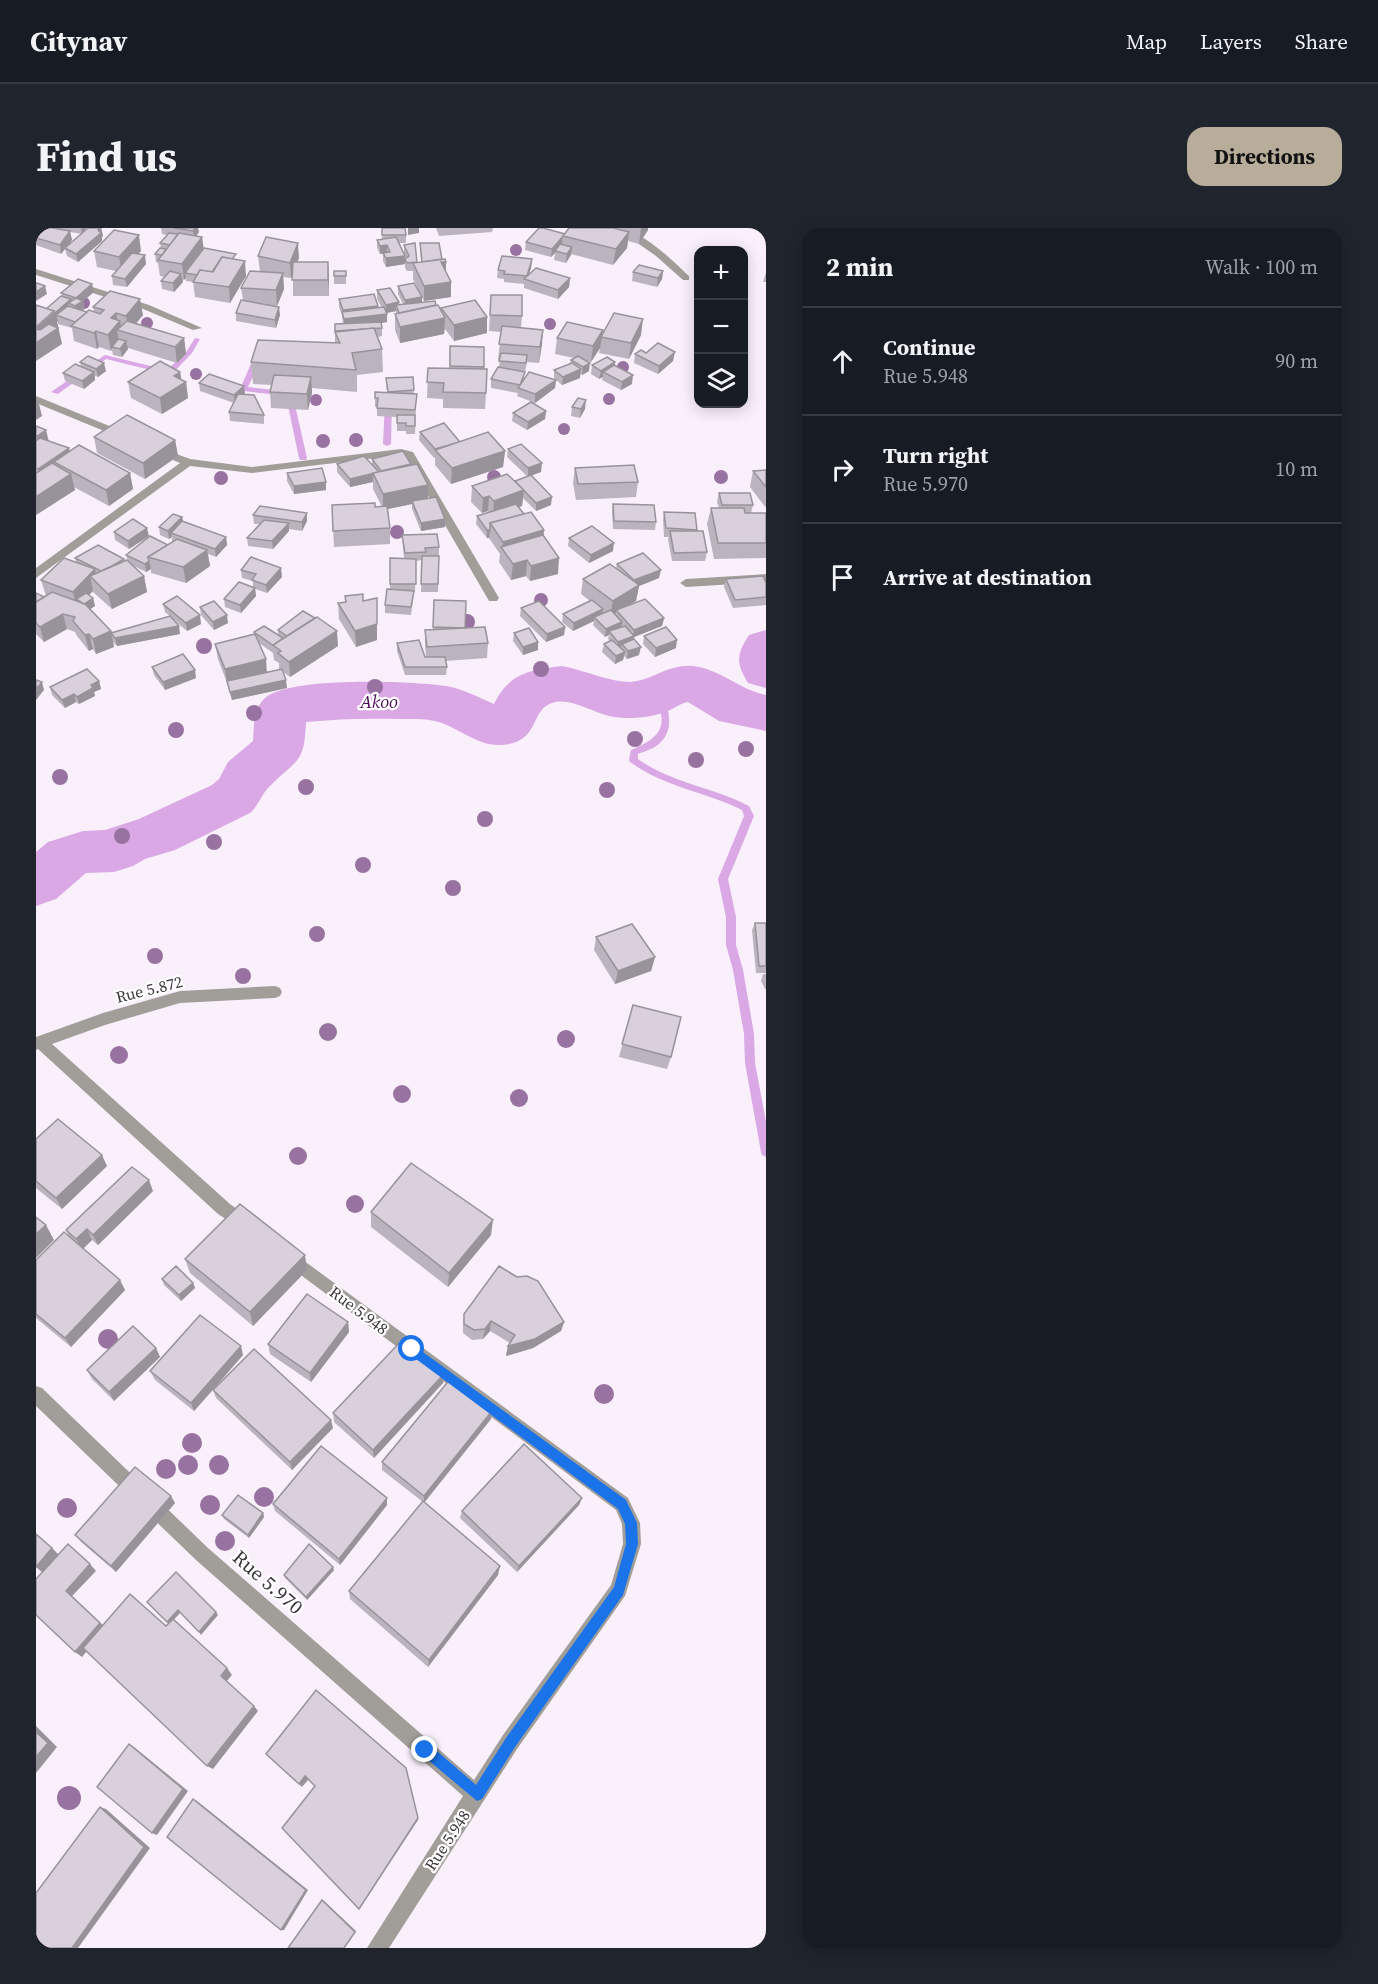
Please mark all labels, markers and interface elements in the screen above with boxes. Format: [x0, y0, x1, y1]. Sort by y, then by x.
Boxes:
text: Citynav [30, 22, 127, 60]
text: Map [1126, 27, 1167, 56]
text: Layers [1200, 27, 1262, 56]
text: Share [1295, 27, 1348, 56]
text: Find us [36, 127, 177, 185]
button: Directions [1187, 127, 1342, 186]
map controls [694, 246, 748, 408]
button: + [694, 246, 748, 300]
text: 2 min [826, 249, 893, 285]
text: Walk · 100 m [1205, 253, 1318, 281]
button: − [694, 300, 748, 354]
text: Continue [883, 332, 976, 362]
icon: ahead [826, 345, 859, 378]
text: 90 m [1275, 347, 1318, 375]
button: layers [694, 354, 748, 408]
text: Rue 5.948 [883, 362, 968, 390]
text: Turn right [883, 440, 988, 470]
icon: right [826, 453, 859, 486]
text: 10 m [1275, 455, 1318, 483]
text: Rue 5.970 [883, 470, 968, 498]
icon: arrive [826, 561, 859, 594]
text: Arrive at destination [883, 562, 1092, 592]
water label: Akoo [359, 689, 398, 714]
street label: Rue 5.872 [113, 970, 185, 1008]
street label: Rue 5.948 [325, 1281, 393, 1339]
route start [398, 1335, 424, 1361]
street label: Rue 5.970 [227, 1544, 309, 1620]
route end [411, 1736, 437, 1762]
street label: Rue 5.948 [419, 1805, 475, 1875]

